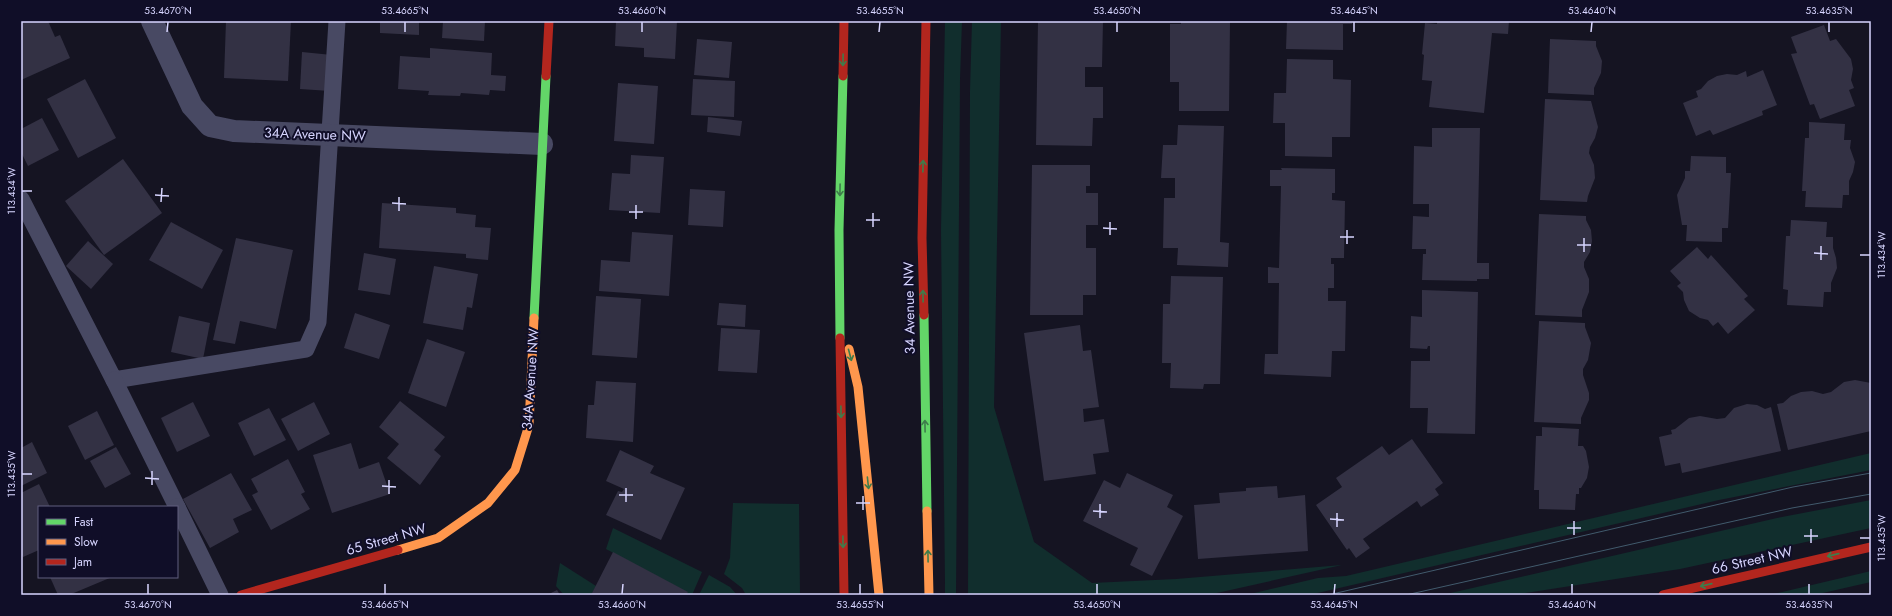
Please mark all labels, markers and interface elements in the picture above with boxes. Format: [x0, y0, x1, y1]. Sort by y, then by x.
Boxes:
text: 53.4670°N [144, 3, 192, 18]
text: 53.4665°N [381, 3, 429, 18]
text: 53.4660°N [618, 3, 666, 18]
text: 53.4655°N [856, 3, 904, 18]
text: 53.4650°N [1093, 3, 1141, 18]
text: 53.4645°N [1330, 3, 1378, 18]
text: 53.4640°N [1568, 3, 1616, 18]
text: 53.4635°N [1805, 3, 1853, 18]
one-way arrow [839, 53, 847, 66]
street label: 34A Avenue NW [264, 122, 366, 146]
one-way arrow [919, 160, 927, 173]
text: 113.434°W [4, 167, 19, 215]
one-way arrow [836, 183, 844, 196]
text: 113.434°W [1874, 231, 1889, 279]
street label: 34 Avenue NW [898, 261, 920, 354]
one-way arrow [919, 290, 927, 303]
street label: 34A Avenue NW [516, 327, 544, 430]
one-way arrow [847, 348, 854, 361]
one-way arrow [838, 405, 845, 418]
one-way arrow [921, 420, 929, 433]
text: 113.435°W [4, 450, 19, 497]
one-way arrow [864, 476, 872, 489]
legend [38, 506, 178, 578]
text: Fast [74, 513, 93, 531]
text: 113.435°W [1874, 514, 1889, 561]
street label: 65 Street NW [344, 518, 429, 560]
text: Slow [74, 533, 99, 551]
one-way arrow [839, 535, 847, 548]
street label: 66 Street NW [1709, 541, 1795, 579]
one-way arrow [924, 550, 932, 563]
one-way arrow [1827, 552, 1840, 560]
text: Jam [72, 553, 92, 571]
one-way arrow [1700, 582, 1713, 589]
text: 53.4670°N [124, 597, 172, 612]
text: 53.4665°N [361, 597, 409, 612]
text: 53.4660°N [598, 597, 646, 612]
text: 53.4655°N [836, 597, 884, 612]
text: 53.4650°N [1073, 597, 1121, 612]
text: 53.4645°N [1310, 597, 1358, 612]
text: 53.4640°N [1548, 597, 1596, 612]
text: 53.4635°N [1785, 597, 1833, 612]

